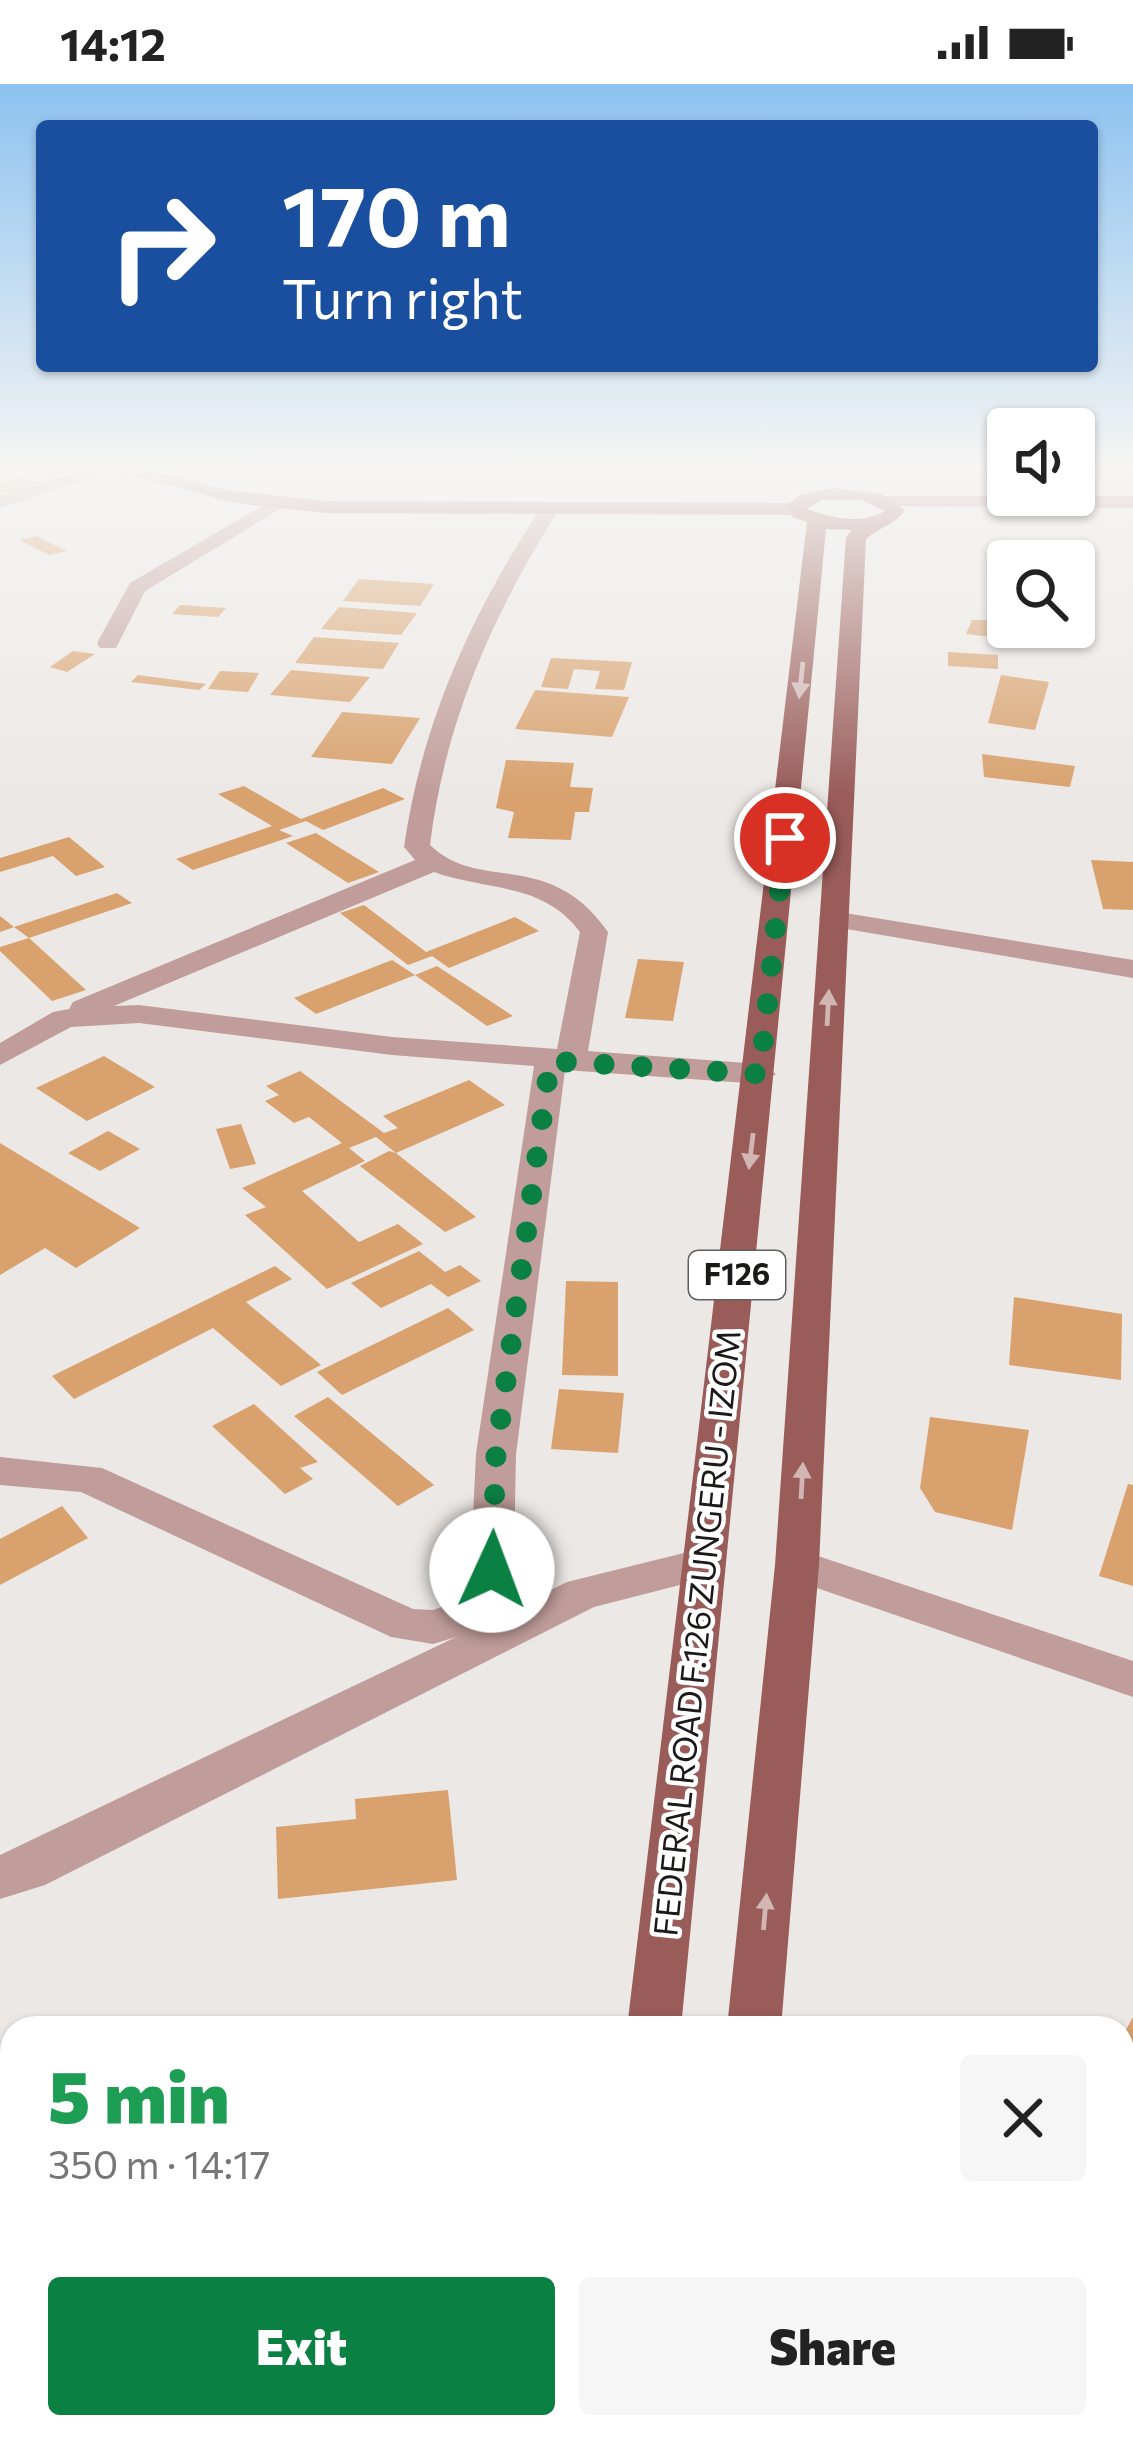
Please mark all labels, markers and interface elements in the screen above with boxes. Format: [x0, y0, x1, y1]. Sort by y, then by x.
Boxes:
text: 14:12 [60, 15, 166, 70]
text: 170 m [282, 162, 511, 264]
icon: right [84, 168, 240, 324]
text: Turn right [282, 264, 523, 330]
map controls [987, 408, 1095, 648]
button: sound [987, 408, 1095, 516]
button: search [987, 540, 1095, 648]
one-way arrow [792, 662, 811, 699]
pin [734, 787, 836, 889]
icon: arrive [752, 805, 818, 871]
one-way arrow [819, 988, 838, 1026]
one-way arrow [742, 1133, 761, 1170]
road number: F126 [689, 1251, 785, 1299]
street label: FEDERAL ROAD F.126 ZUNGERU - IZOM [643, 1328, 748, 1938]
one-way arrow [793, 1461, 812, 1499]
position arrow [429, 1507, 555, 1633]
one-way arrow [756, 1892, 775, 1930]
text: 5 min [48, 2050, 230, 2138]
button: close [960, 2055, 1086, 2181]
text: 350 m · 14:17 [48, 2139, 270, 2187]
button: Exit [48, 2277, 555, 2415]
button: Share [579, 2277, 1086, 2415]

